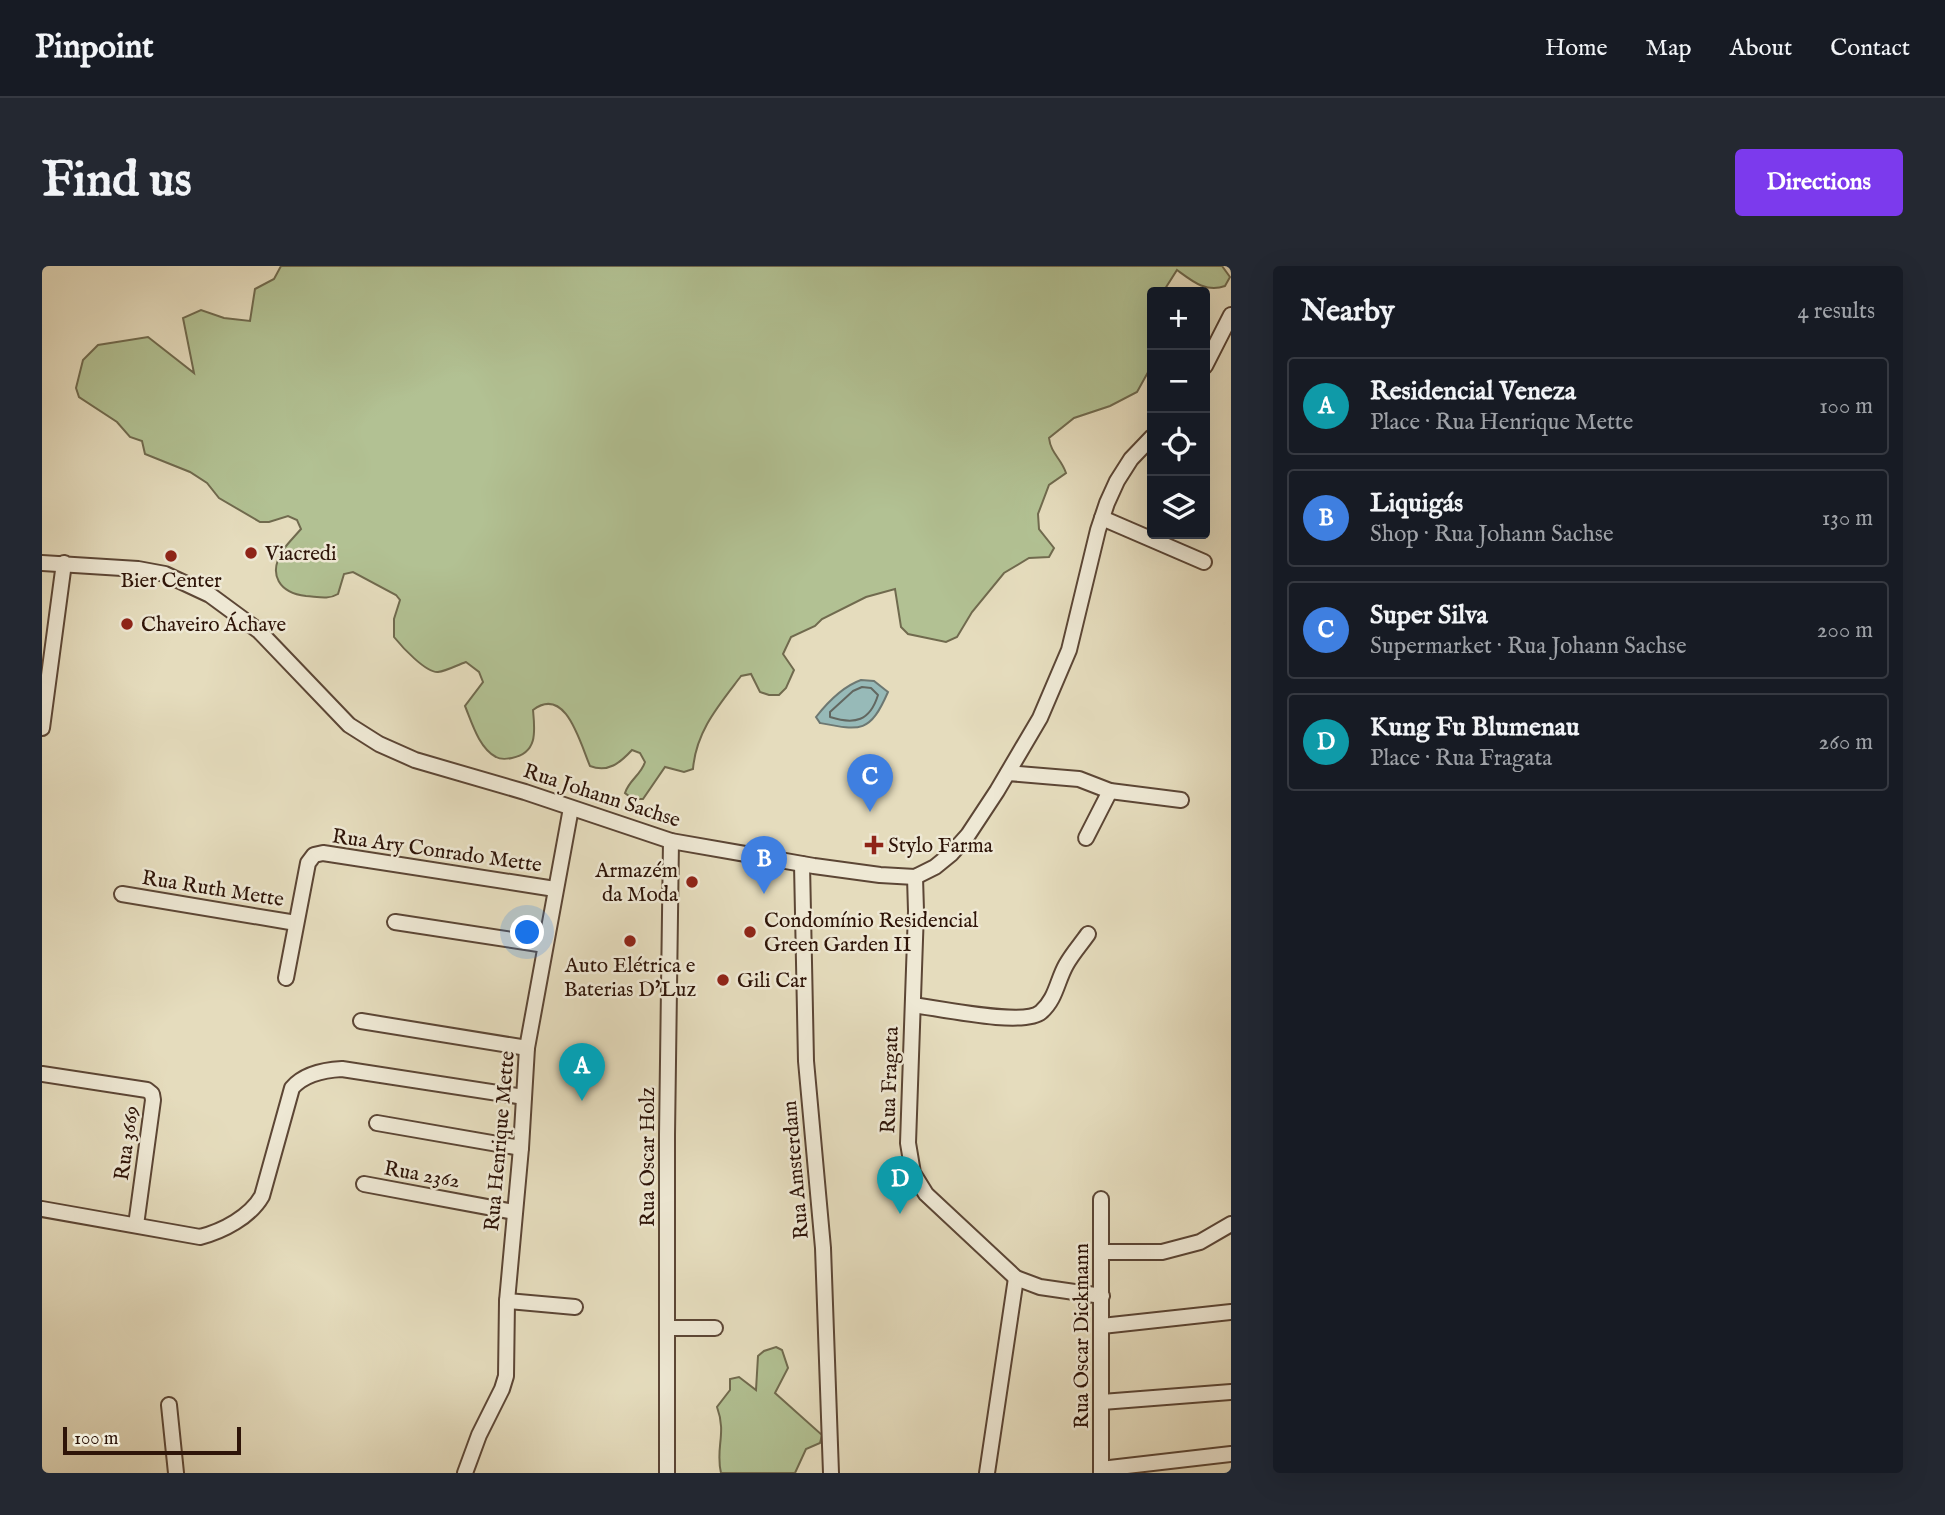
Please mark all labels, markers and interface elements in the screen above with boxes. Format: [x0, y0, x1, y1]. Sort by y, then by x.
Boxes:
text: Pinpoint [35, 27, 154, 69]
text: Home [1545, 33, 1608, 64]
text: Map [1646, 33, 1692, 64]
text: About [1730, 33, 1792, 64]
text: Contact [1830, 33, 1910, 64]
button: Directions [1735, 149, 1903, 216]
text: Find us [42, 151, 192, 213]
map controls [1147, 287, 1210, 539]
button: + [1147, 287, 1210, 350]
text: Nearby [1301, 293, 1394, 331]
text: 4 results [1797, 297, 1875, 326]
button: − [1147, 350, 1210, 413]
text: Residencial Veneza [1370, 375, 1576, 408]
text: A [1318, 392, 1334, 421]
text: 100 m [1819, 392, 1873, 421]
text: Place · Rua Henrique Mette [1370, 408, 1633, 437]
button: locate [1147, 413, 1210, 476]
button: layers [1147, 476, 1210, 539]
text: Liquigás [1370, 487, 1463, 520]
text: B [1318, 504, 1334, 533]
text: 130 m [1822, 504, 1873, 533]
text: Shop · Rua Johann Sachse [1370, 520, 1613, 549]
place label: Viacredi [264, 541, 337, 568]
marker: Viacredi [243, 545, 259, 561]
marker: Bier Center [163, 548, 179, 564]
place label: Bier Center [120, 568, 222, 595]
text: Super Silva [1370, 599, 1488, 632]
place label: Chaveiro Áchave [141, 611, 287, 639]
marker: Chaveiro Áchave [119, 616, 135, 632]
text: C [1318, 616, 1334, 645]
text: 200 m [1817, 616, 1873, 645]
text: Supermarket · Rua Johann Sachse [1370, 632, 1687, 661]
text: Kung Fu Blumenau [1370, 711, 1580, 744]
text: D [1317, 728, 1335, 757]
text: 260 m [1818, 728, 1873, 757]
text: Place · Rua Fragata [1370, 744, 1552, 773]
pin: C [847, 754, 893, 812]
street label: Rua Johann Sachse [519, 758, 684, 835]
street label: Rua Ary Conrado Mette [330, 823, 544, 880]
place label: Stylo Farma [888, 833, 994, 860]
pin: B [741, 836, 787, 894]
marker: Stylo Farma [866, 837, 882, 853]
place label: Armazém da Moda [594, 858, 679, 909]
street label: Rua Ruth Mette [140, 865, 286, 914]
marker: Armazém da Moda [684, 874, 700, 890]
place label: Condomínio Residencial Green Garden II [764, 908, 979, 959]
your location [510, 915, 544, 949]
marker: Condomínio Residencial Green Garden II [742, 924, 758, 940]
marker: Auto Elétrica e Baterias D'Luz [622, 933, 638, 949]
place label: Auto Elétrica e Baterias D'Luz [564, 953, 696, 1004]
place label: Gili Car [737, 968, 807, 995]
marker: Gili Car [715, 972, 731, 988]
street label: Rua Fragata [875, 1025, 906, 1134]
pin: A [559, 1043, 605, 1101]
street label: Rua Henrique Mette [479, 1049, 522, 1232]
street label: Rua Oscar Holz [635, 1087, 662, 1227]
street label: Rua Amsterdam [777, 1099, 816, 1240]
street label: Rua 3669 [109, 1104, 146, 1182]
street label: Rua 2362 [382, 1156, 462, 1195]
pin: D [877, 1156, 923, 1214]
street label: Rua Oscar Dickmann [1069, 1243, 1096, 1429]
scale bar [63, 1424, 242, 1456]
text: 100 m [74, 1427, 118, 1451]

